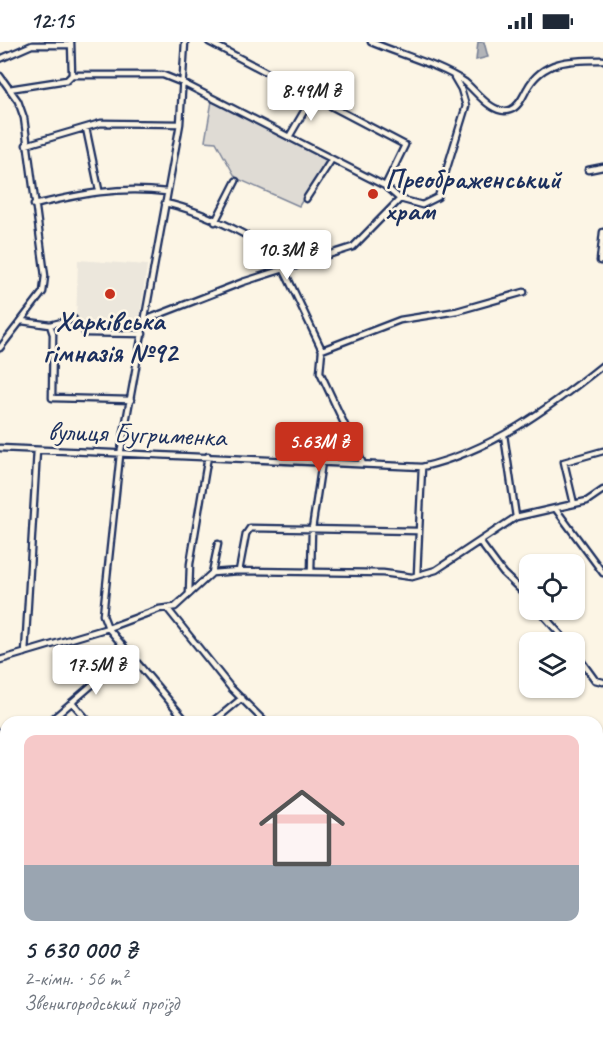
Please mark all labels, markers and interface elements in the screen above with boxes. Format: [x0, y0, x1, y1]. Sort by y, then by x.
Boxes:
text: 12:15 [30, 7, 74, 35]
pin: 8.49M ₴ [256, 71, 366, 122]
text: 8.49M ₴ [281, 78, 341, 103]
place label: Преображенський храм [385, 161, 563, 228]
marker: Преображенський храм [366, 187, 380, 201]
pin: 10.3M ₴ [232, 230, 342, 281]
text: 10.3M ₴ [257, 237, 317, 262]
marker: Харківська гімназія №92 [103, 287, 117, 301]
place label: Харківська гімназія №92 [43, 303, 180, 370]
street label: вулиця Бугрименка [47, 413, 229, 454]
pin: 5.63M ₴ [264, 422, 374, 473]
text: 5.63M ₴ [289, 429, 349, 454]
map controls [519, 554, 585, 698]
button: locate [519, 554, 585, 620]
button: layers [519, 632, 585, 698]
pin: 17.5M ₴ [41, 645, 151, 696]
text: 17.5M ₴ [66, 652, 126, 677]
icon: home [248, 774, 356, 882]
text: 5 630 000 ₴ [24, 933, 137, 966]
text: 2-кімн. · 56 m² [24, 966, 127, 991]
text: Звенигородський проїзд [24, 991, 179, 1016]

